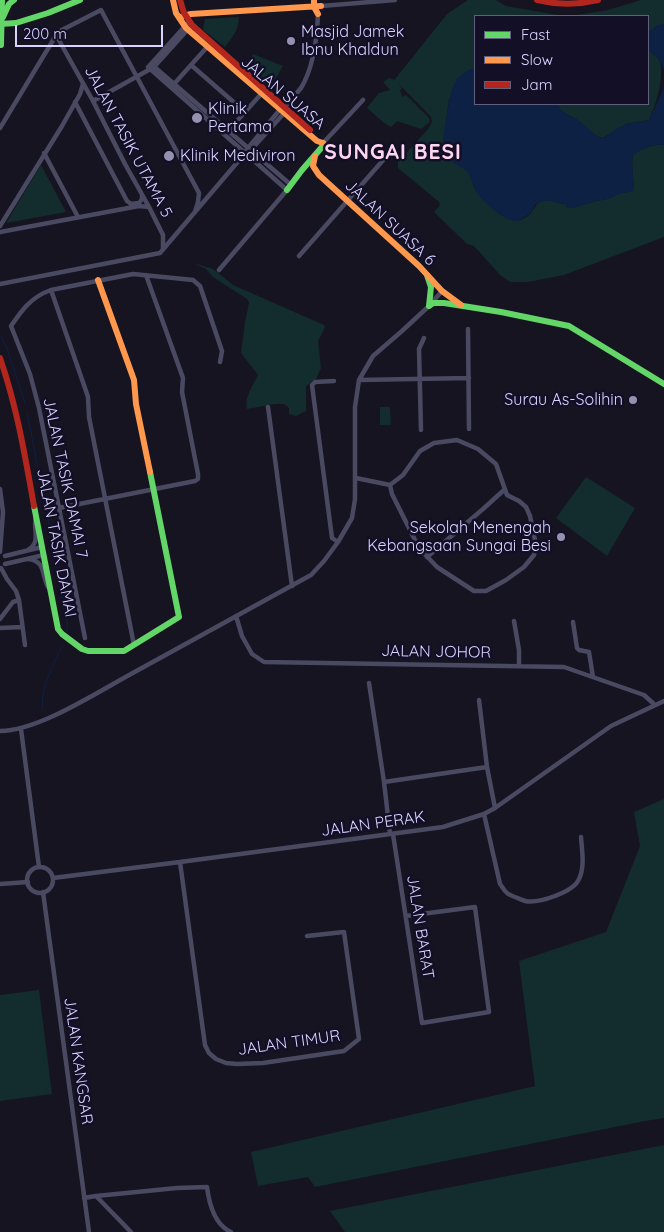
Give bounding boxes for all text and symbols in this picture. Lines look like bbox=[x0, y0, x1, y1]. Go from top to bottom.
scale bar bbox=[18, 15, 165, 47]
legend bbox=[474, 15, 649, 105]
place label: Masjid Jamek Ibnu Khaldun bbox=[301, 22, 404, 60]
text: 200 m bbox=[23, 24, 67, 43]
text: Fast bbox=[521, 25, 550, 44]
marker: Masjid Jamek Ibnu Khaldun bbox=[285, 35, 297, 47]
text: Slow bbox=[521, 50, 553, 69]
street label: JALAN SUASA bbox=[237, 52, 329, 134]
street label: JALAN TASIK UTAMA 5 bbox=[80, 63, 176, 221]
text: Jam bbox=[521, 75, 552, 94]
place label: Klinik Pertama bbox=[208, 99, 272, 137]
marker: Klinik Pertama bbox=[190, 111, 204, 125]
district label: SUNGAI BESI bbox=[323, 140, 463, 166]
place label: Klinik Mediviron bbox=[180, 146, 296, 166]
marker: Klinik Mediviron bbox=[162, 149, 176, 163]
street label: JALAN SUASA 6 bbox=[341, 176, 439, 270]
place label: Surau As-Solihin bbox=[504, 390, 623, 410]
marker: Surau As-Solihin bbox=[627, 394, 639, 406]
street label: JALAN TASIK DAMAI 7 bbox=[39, 396, 91, 560]
street label: JALAN TASIK DAMAI bbox=[32, 467, 80, 619]
place label: Sekolah Menengah Kebangsaan Sungai Besi bbox=[367, 518, 551, 556]
marker: Sekolah Menengah Kebangsaan Sungai Besi bbox=[555, 531, 567, 543]
street label: JALAN JOHOR bbox=[381, 641, 491, 663]
street label: JALAN PERAK bbox=[320, 807, 426, 841]
street label: JALAN BARAT bbox=[402, 874, 438, 980]
street label: JALAN KANGSAR bbox=[60, 996, 96, 1126]
street label: JALAN TIMUR bbox=[237, 1026, 341, 1060]

